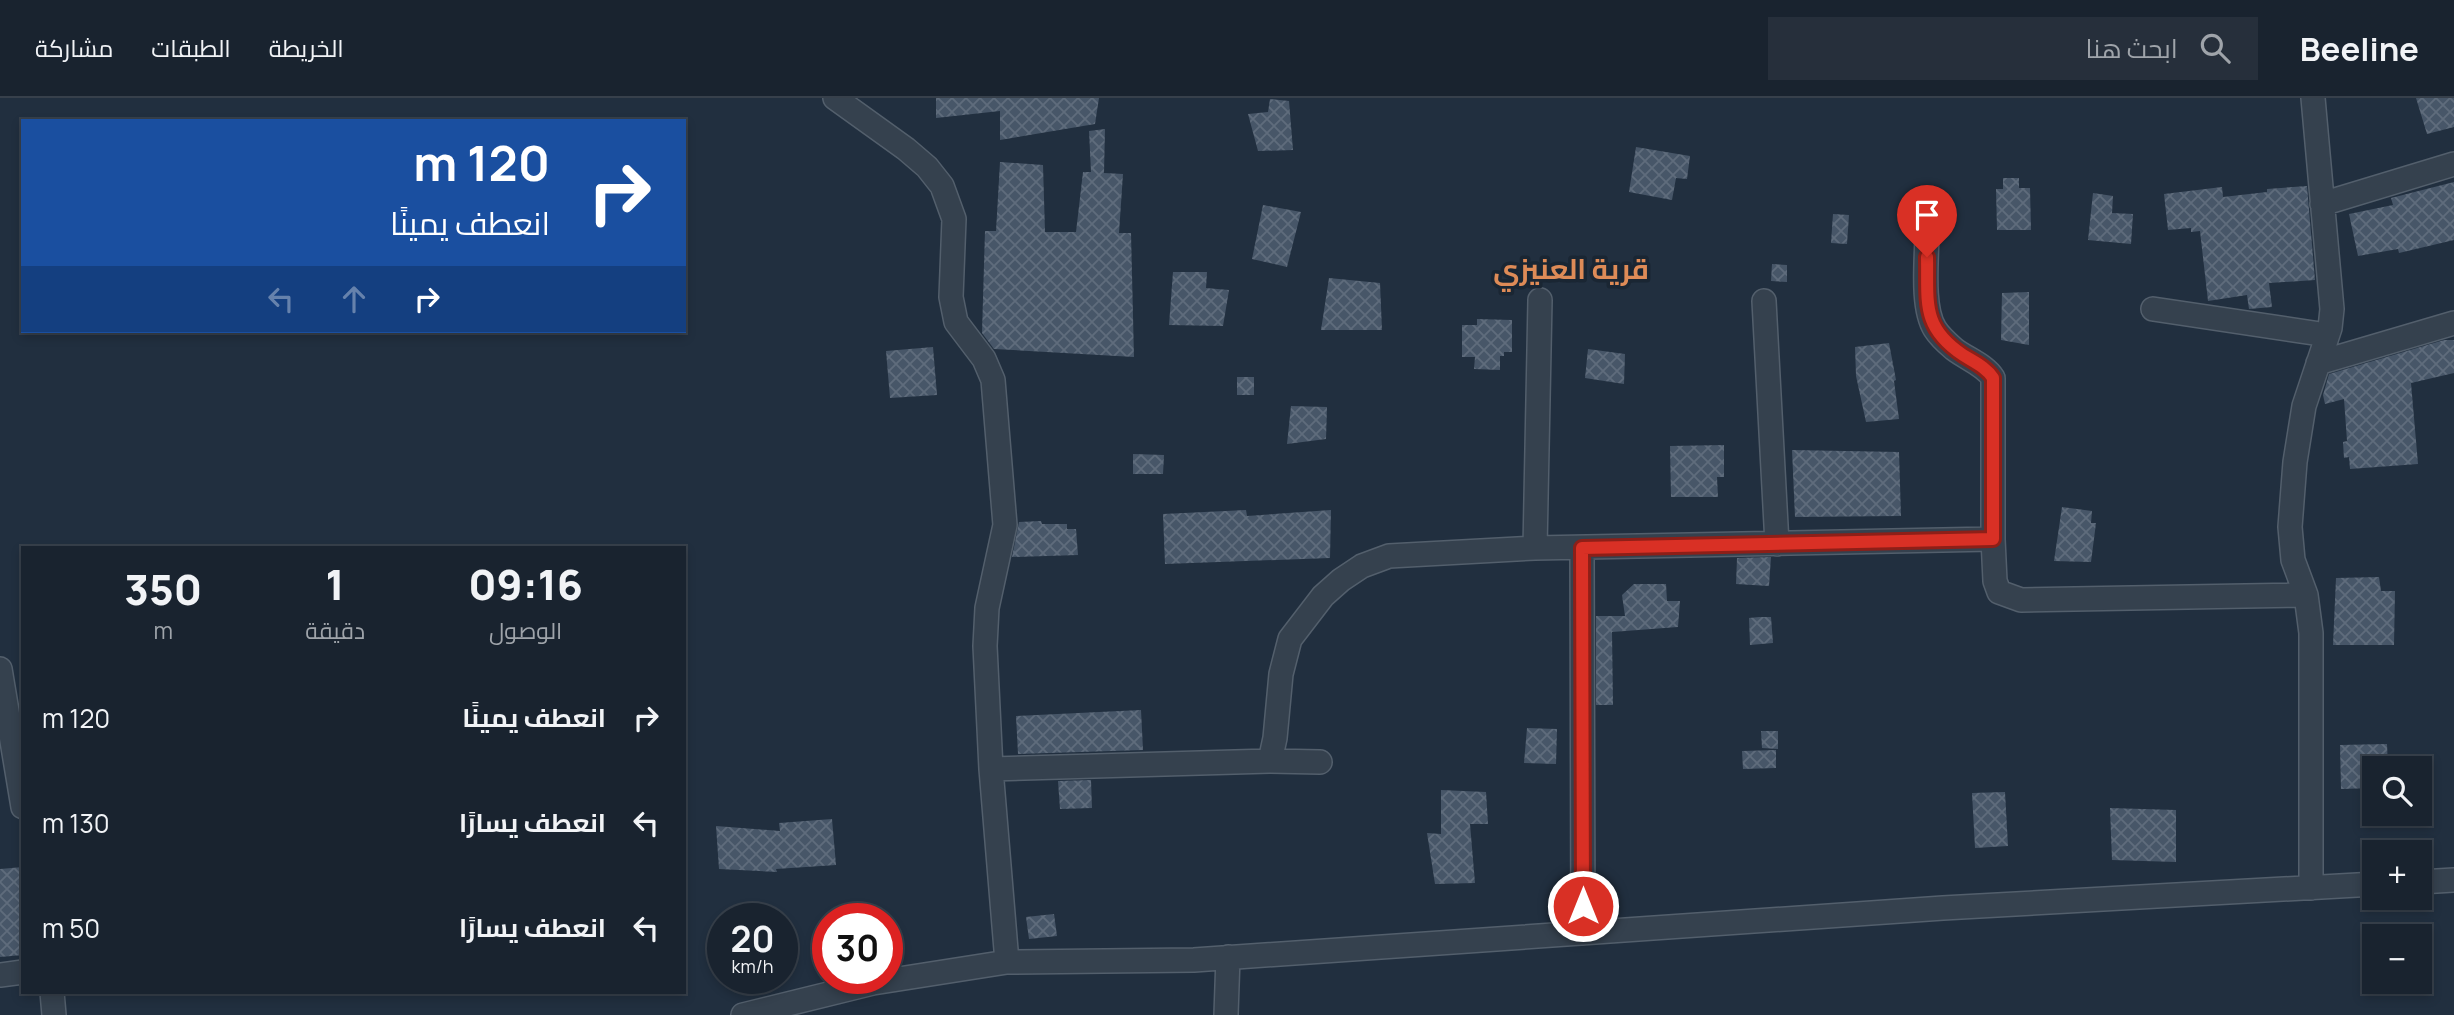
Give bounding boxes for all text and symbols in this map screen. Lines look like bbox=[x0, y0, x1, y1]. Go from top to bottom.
search box bbox=[1768, 17, 2258, 80]
text: Beeline bbox=[2300, 26, 2419, 71]
icon: search bbox=[2196, 29, 2234, 67]
text: ابحث هنا bbox=[2086, 30, 2178, 66]
text: مشاركة bbox=[35, 31, 113, 64]
text: الطبقات bbox=[151, 31, 231, 64]
text: الخريطة bbox=[269, 31, 344, 64]
text: 120 m bbox=[413, 129, 550, 196]
icon: right bbox=[574, 147, 665, 238]
pin bbox=[1897, 185, 1957, 257]
icon: arrive bbox=[1908, 196, 1946, 234]
text: انعطف يمينًا bbox=[390, 201, 550, 245]
district label: قرية العنيزي bbox=[1493, 249, 1649, 292]
icon: left bbox=[262, 280, 300, 318]
icon: ahead bbox=[335, 280, 373, 318]
icon: right bbox=[408, 280, 446, 318]
text: 1 bbox=[326, 555, 345, 613]
text: 09:16 bbox=[468, 555, 583, 613]
text: 350 bbox=[124, 560, 202, 618]
text: m bbox=[153, 614, 173, 646]
text: دقيقة bbox=[305, 614, 365, 646]
text: الوصول bbox=[489, 614, 562, 646]
text: انعطف يمينًا bbox=[462, 699, 606, 735]
icon: right bbox=[627, 699, 665, 737]
text: 120 m bbox=[42, 700, 110, 736]
map controls bbox=[2362, 756, 2432, 994]
button: search bbox=[2362, 756, 2432, 826]
text: انعطف يسارًا bbox=[459, 804, 606, 840]
icon: left bbox=[627, 804, 665, 842]
text: 130 m bbox=[42, 805, 110, 841]
button: + bbox=[2362, 840, 2432, 910]
position arrow bbox=[1546, 869, 1620, 943]
speed limit sign: 30 bbox=[812, 903, 903, 994]
text: انعطف يسارًا bbox=[459, 909, 606, 945]
icon: left bbox=[627, 909, 665, 947]
text: 50 m bbox=[42, 910, 100, 946]
text: 20 bbox=[731, 915, 774, 963]
button: − bbox=[2362, 924, 2432, 994]
text: km/h bbox=[732, 954, 773, 978]

